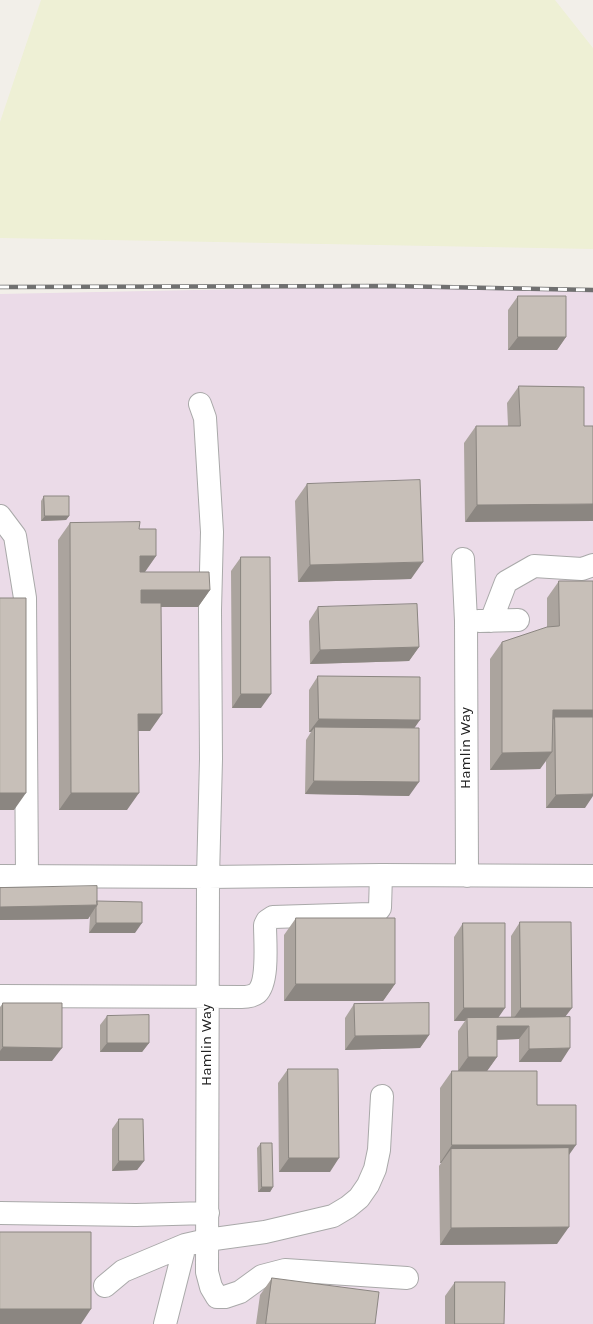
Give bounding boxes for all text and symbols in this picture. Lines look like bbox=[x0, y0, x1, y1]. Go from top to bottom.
street label: Hamlin Way bbox=[457, 707, 475, 789]
street label: Hamlin Way bbox=[198, 1004, 216, 1086]

